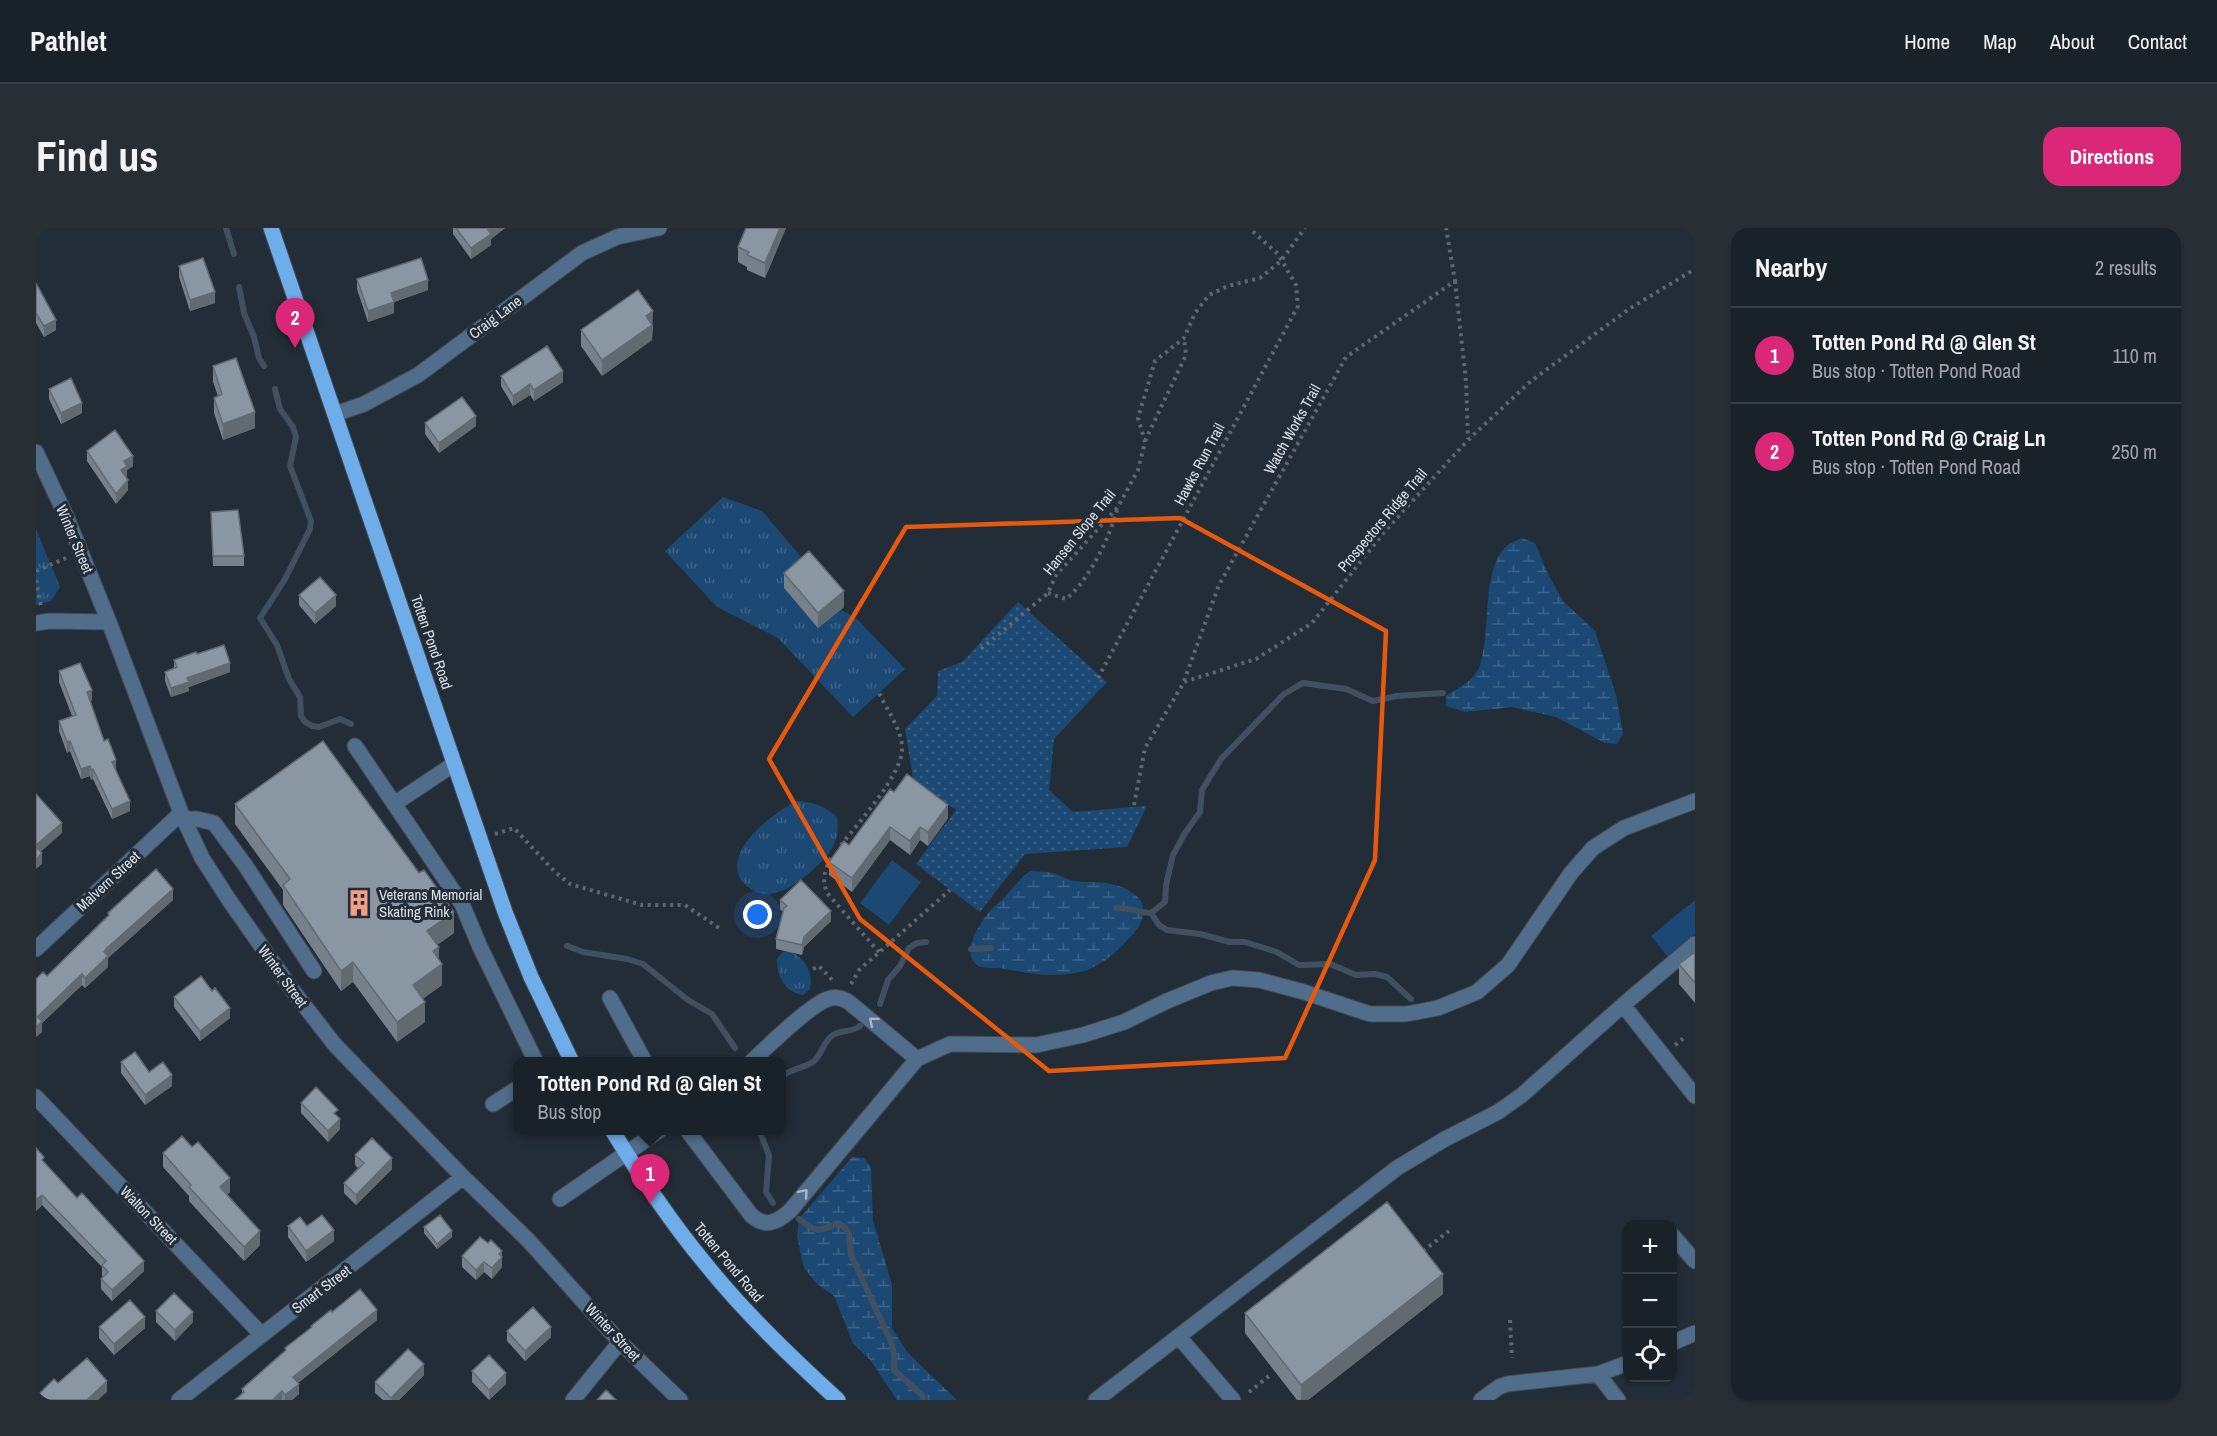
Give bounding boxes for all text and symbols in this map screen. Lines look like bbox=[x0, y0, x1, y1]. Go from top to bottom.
text: Pathlet bbox=[30, 22, 107, 60]
text: Home bbox=[1904, 27, 1950, 56]
text: Map bbox=[1983, 27, 2017, 56]
text: About bbox=[2050, 27, 2095, 56]
text: Contact bbox=[2128, 27, 2187, 56]
button: Directions bbox=[2043, 127, 2181, 186]
text: Find us bbox=[36, 128, 158, 184]
text: Nearby bbox=[1755, 250, 1827, 285]
text: 2 results bbox=[2095, 254, 2157, 281]
street label: Craig Lane bbox=[464, 290, 526, 344]
pin: 2 bbox=[276, 298, 314, 348]
text: Totten Pond Rd @ Glen St bbox=[1812, 327, 2036, 357]
text: 1 bbox=[1770, 342, 1779, 369]
text: 110 m bbox=[2113, 342, 2157, 369]
text: Bus stop · Totten Pond Road bbox=[1812, 357, 2021, 384]
street label: Watch Works Trail bbox=[1259, 380, 1325, 478]
street label: Hawks Run Trail bbox=[1169, 419, 1229, 509]
text: Totten Pond Rd @ Craig Ln bbox=[1812, 423, 2046, 453]
text: 2 bbox=[1770, 438, 1779, 465]
text: 250 m bbox=[2111, 438, 2157, 465]
text: Bus stop · Totten Pond Road bbox=[1812, 453, 2021, 480]
street label: Prospectors Ridge Trail bbox=[1332, 464, 1432, 576]
street label: Hansen Slope Trail bbox=[1038, 485, 1120, 579]
street label: Winter Street bbox=[51, 502, 99, 577]
street label: Totten Pond Road bbox=[406, 592, 458, 692]
street label: Malvern Street bbox=[72, 846, 145, 916]
place label: Veterans Memorial Skating Rink bbox=[379, 884, 482, 922]
building icon: Veterans Memorial Skating Rink bbox=[344, 888, 374, 918]
your location bbox=[743, 900, 772, 929]
street label: Winter Street bbox=[253, 941, 313, 1012]
one-way arrow bbox=[869, 1017, 880, 1028]
popup bbox=[513, 1057, 786, 1135]
text: Totten Pond Rd @ Glen St bbox=[538, 1068, 761, 1098]
text: Bus stop bbox=[538, 1098, 601, 1125]
pin: 1 bbox=[630, 1154, 670, 1204]
street label: Walton Street bbox=[116, 1181, 183, 1249]
one-way arrow bbox=[797, 1189, 808, 1200]
street label: Totten Pond Road bbox=[689, 1218, 769, 1306]
map controls bbox=[1623, 1220, 1677, 1382]
button: + bbox=[1623, 1220, 1677, 1274]
street label: Smart Street bbox=[287, 1259, 355, 1318]
button: − bbox=[1623, 1274, 1677, 1328]
street label: Winter Street bbox=[581, 1298, 646, 1366]
button: locate bbox=[1623, 1328, 1677, 1382]

